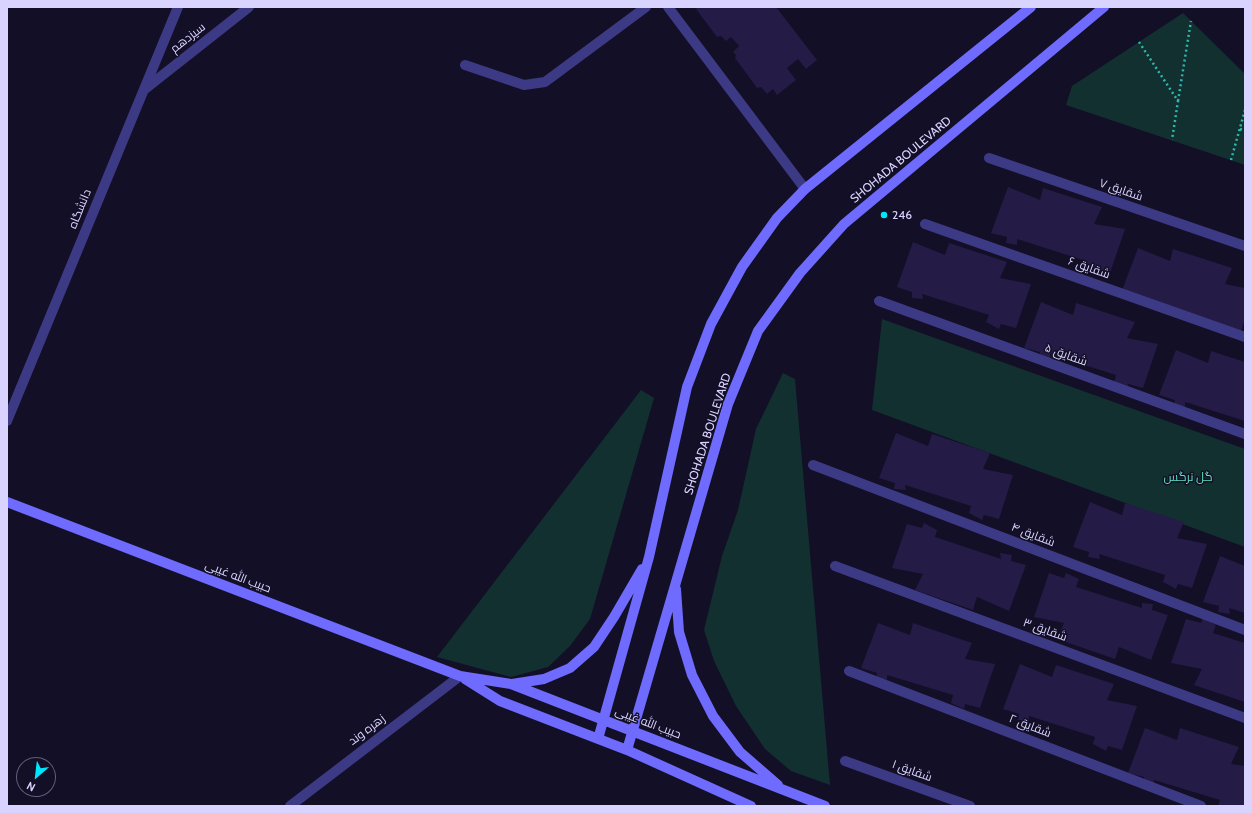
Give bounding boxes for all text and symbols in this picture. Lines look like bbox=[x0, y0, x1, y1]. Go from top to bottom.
street label: سیزدهم bbox=[168, 20, 208, 56]
street label: SHOHADA BOULEVARD bbox=[848, 114, 954, 206]
street label: شقایق ۷ bbox=[1097, 176, 1145, 204]
street label: دانشگاه bbox=[66, 187, 94, 231]
place label: 246 bbox=[892, 208, 912, 222]
marker: 246 bbox=[879, 210, 889, 220]
street label: شقایق ۶ bbox=[1066, 254, 1112, 282]
street label: شقایق ۵ bbox=[1043, 341, 1089, 369]
street label: SHOHADA BOULEVARD bbox=[682, 371, 734, 497]
park label: گل نرگس bbox=[1163, 470, 1213, 484]
street label: شقایق ۴ bbox=[1009, 520, 1057, 550]
street label: حبیب الله غیبی bbox=[203, 558, 273, 596]
street label: شقایق ۳ bbox=[1021, 615, 1069, 645]
street label: حبیب الله غیبی bbox=[613, 704, 683, 742]
street label: شقایق ۲ bbox=[1007, 711, 1053, 741]
street label: زهره وند bbox=[346, 712, 388, 748]
north arrow bbox=[16, 757, 56, 797]
street label: شقایق ۱ bbox=[890, 757, 934, 785]
text: N bbox=[24, 779, 38, 795]

